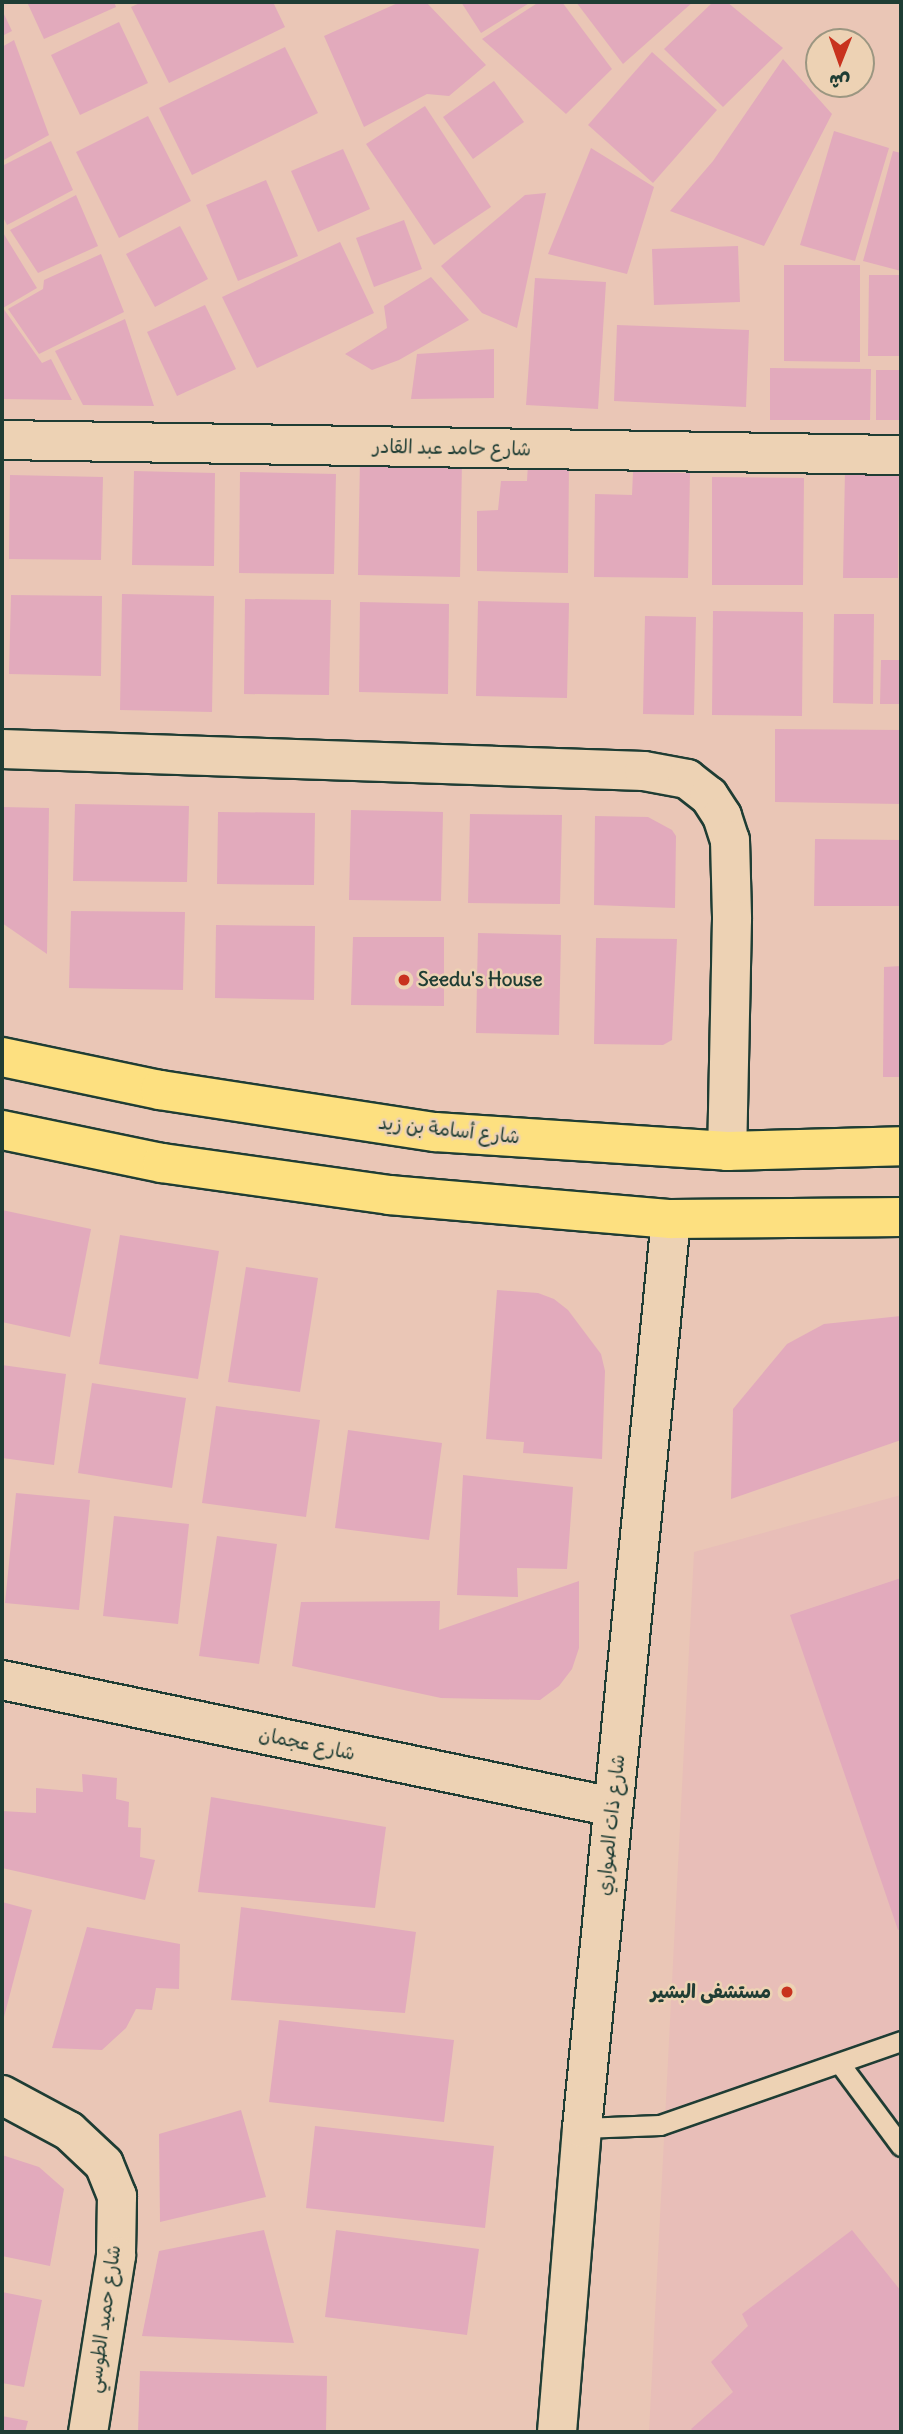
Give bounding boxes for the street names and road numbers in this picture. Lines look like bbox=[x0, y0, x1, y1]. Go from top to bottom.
street label: شارع حامد عبد القادر bbox=[373, 435, 531, 461]
street label: شارع أسامة بن زيد bbox=[377, 1111, 521, 1149]
street label: شارع عجمان bbox=[257, 1723, 357, 1765]
street label: شارع ذات الصواري bbox=[592, 1753, 630, 1897]
street label: شارع حميد الطوسي bbox=[82, 2244, 126, 2394]

